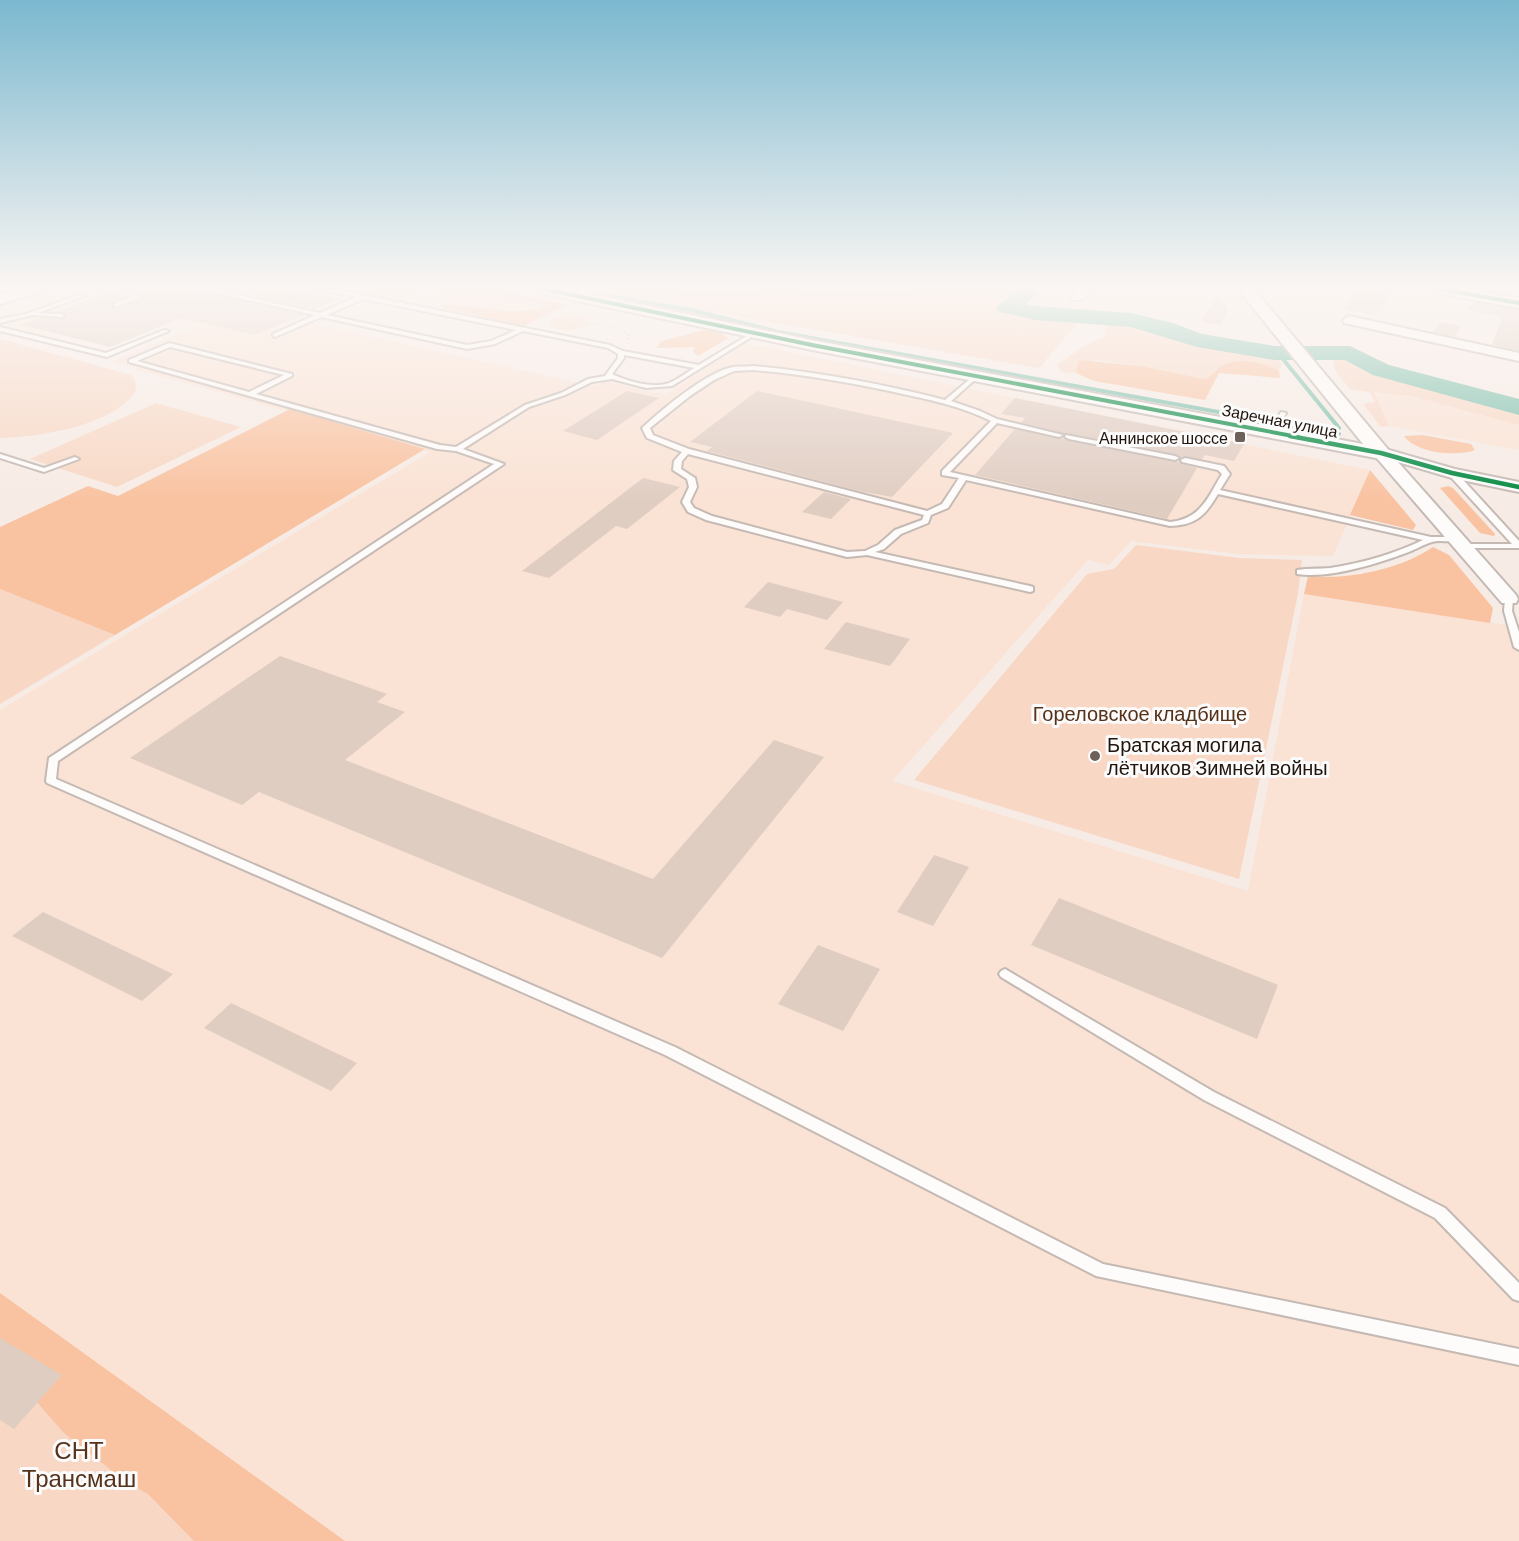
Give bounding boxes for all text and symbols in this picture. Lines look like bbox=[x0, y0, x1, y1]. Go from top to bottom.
street label: Заречная улица bbox=[1220, 399, 1340, 441]
place label: Аннинское шоссе bbox=[1099, 428, 1228, 447]
marker: Аннинское шоссе bbox=[1233, 430, 1247, 444]
park label: Гореловское кладбище bbox=[1033, 701, 1247, 725]
place label: Братская могила лётчиков Зимней войны bbox=[1107, 732, 1328, 779]
marker: Братская могила лётчиков Зимней войны bbox=[1088, 749, 1102, 763]
park label: СНТ Трансмаш bbox=[22, 1435, 136, 1492]

